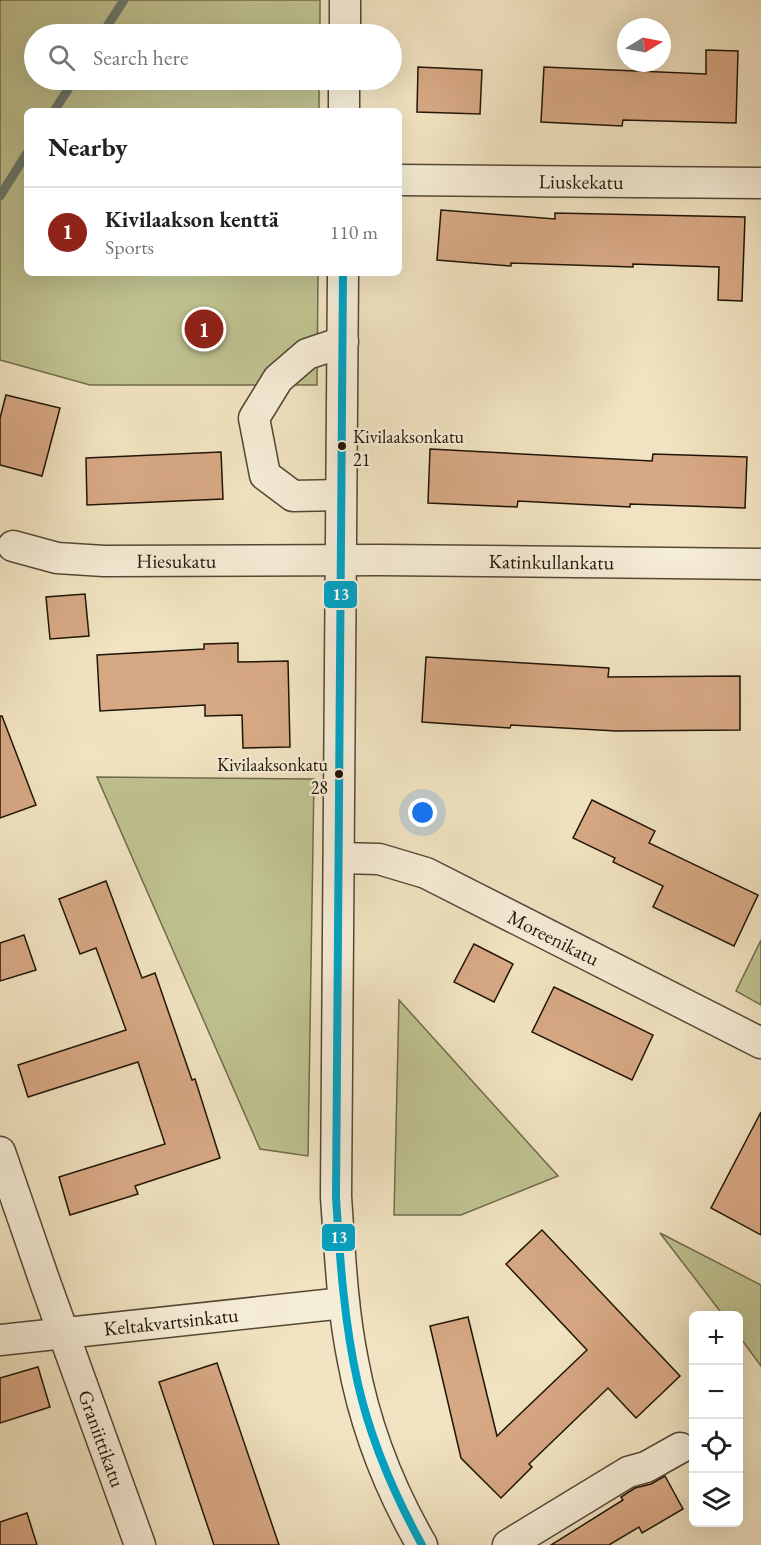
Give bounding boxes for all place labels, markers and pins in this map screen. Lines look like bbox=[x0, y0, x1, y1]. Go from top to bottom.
pin: 1 bbox=[184, 306, 224, 352]
place label: Kivilaaksonkatu 21 bbox=[353, 425, 465, 471]
marker: Kivilaaksonkatu 21 bbox=[336, 440, 348, 452]
place label: Kivilaaksonkatu 28 bbox=[217, 753, 329, 799]
marker: Kivilaaksonkatu 28 bbox=[333, 768, 345, 780]

